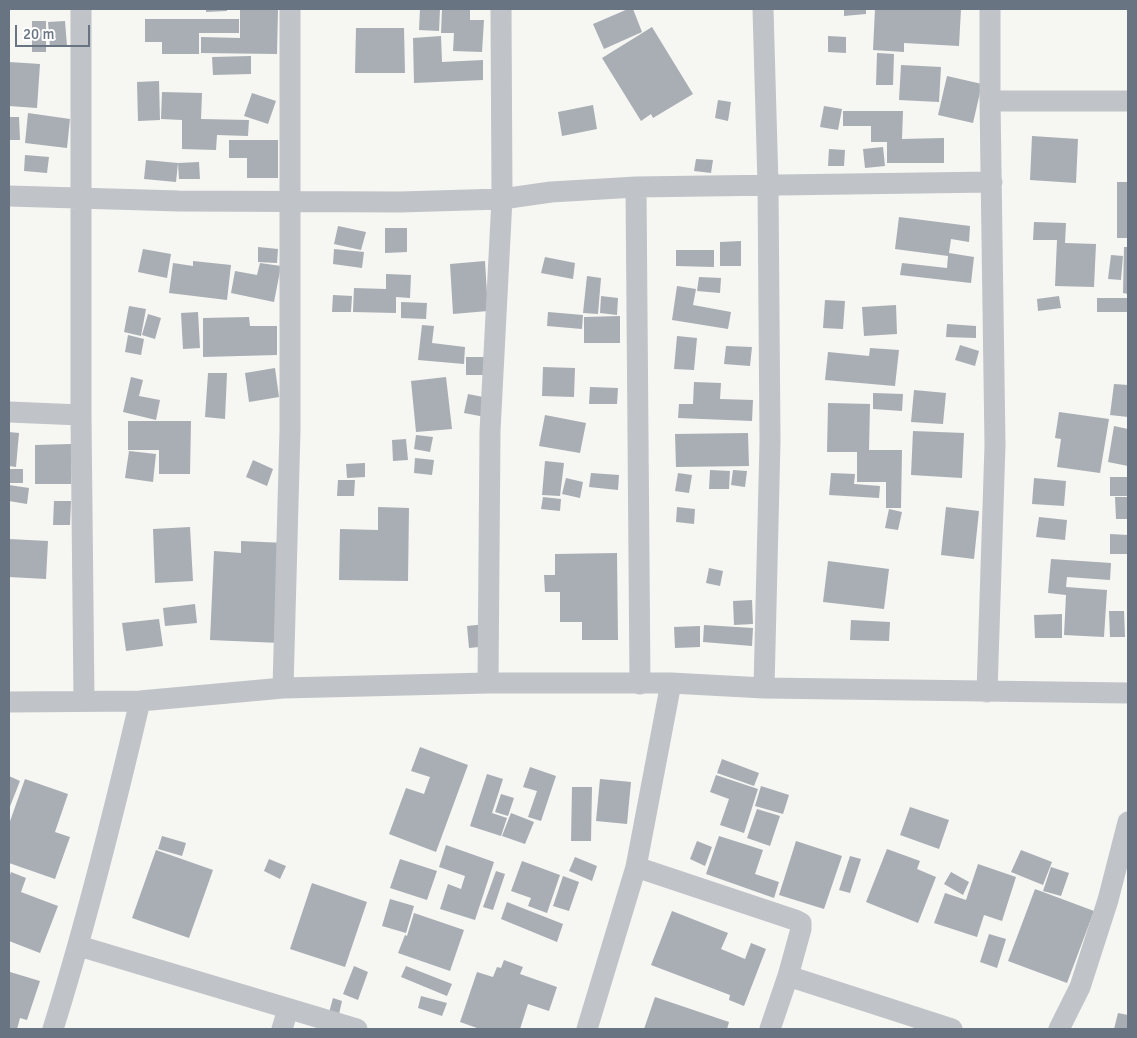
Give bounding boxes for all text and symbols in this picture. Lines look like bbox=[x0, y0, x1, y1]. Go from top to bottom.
scale bar bbox=[18, 15, 92, 47]
text: 20 m bbox=[23, 25, 54, 43]

